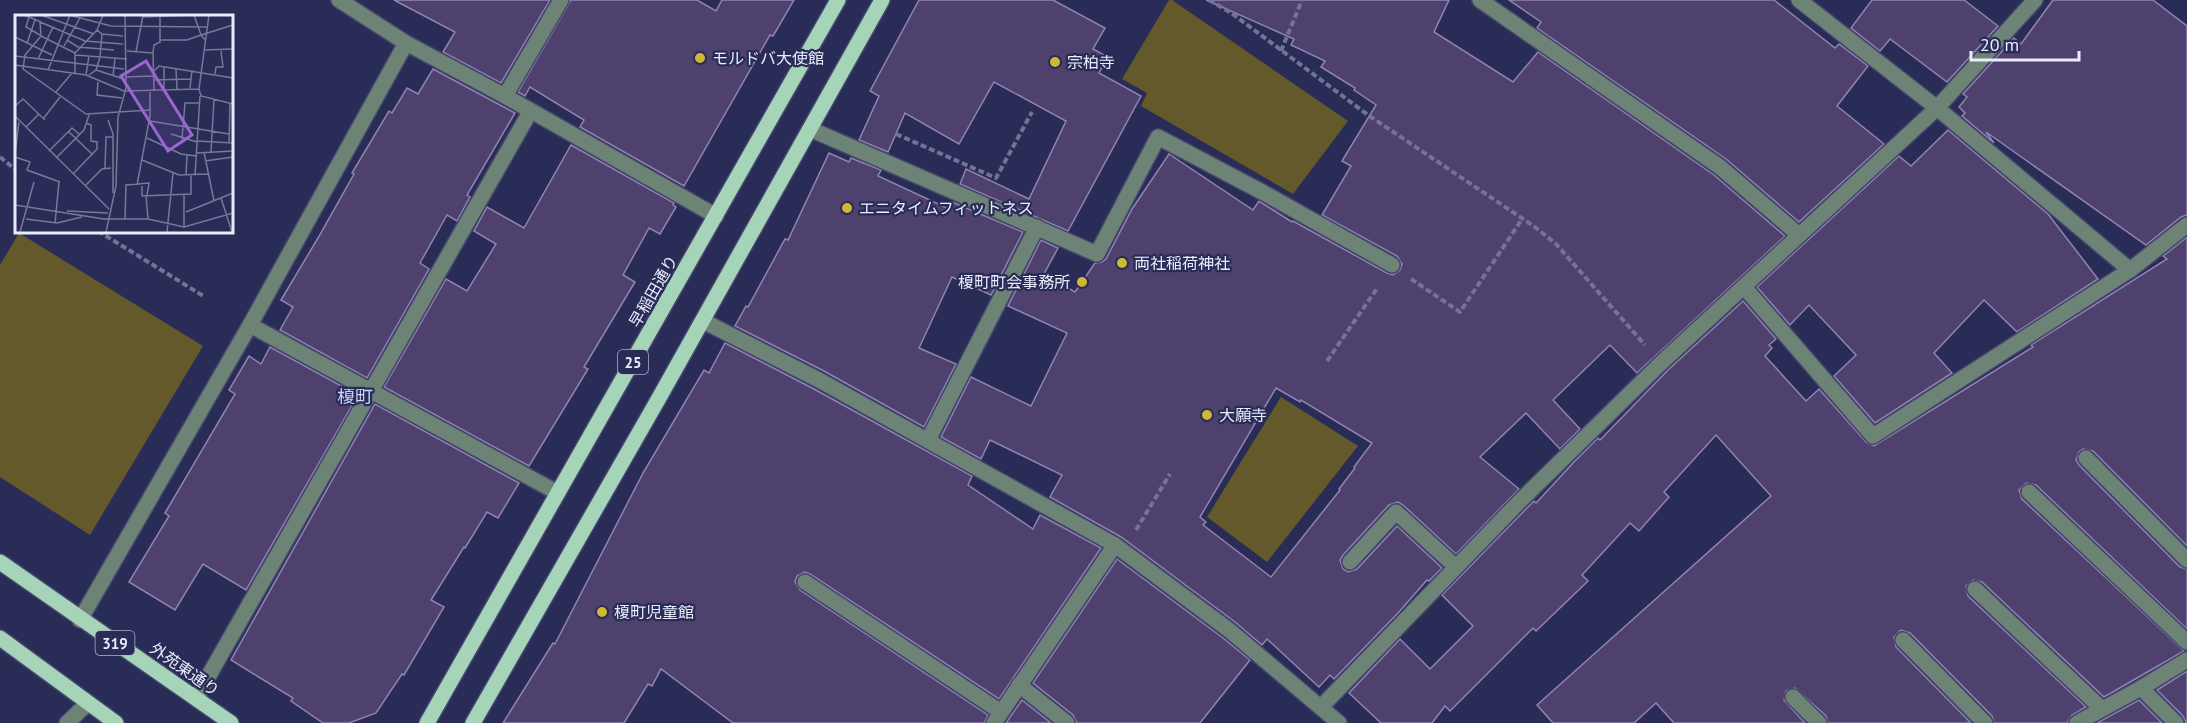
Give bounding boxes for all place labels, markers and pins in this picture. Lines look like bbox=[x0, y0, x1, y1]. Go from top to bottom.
place label: モルドバ大使館 bbox=[712, 48, 824, 68]
marker: モルドバ大使館 bbox=[693, 51, 707, 65]
place label: 宗柏寺 bbox=[1067, 52, 1115, 72]
marker: 宗柏寺 bbox=[1048, 55, 1062, 69]
place label: エニタイムフィットネス bbox=[859, 198, 1033, 218]
marker: エニタイムフィットネス bbox=[840, 201, 854, 215]
place label: 両社稲荷神社 bbox=[1134, 253, 1230, 273]
marker: 両社稲荷神社 bbox=[1115, 256, 1129, 270]
place label: 榎町町会事務所 bbox=[958, 272, 1070, 292]
marker: 榎町町会事務所 bbox=[1075, 275, 1089, 289]
place label: 大願寺 bbox=[1219, 405, 1267, 425]
marker: 大願寺 bbox=[1200, 408, 1214, 422]
place label: 榎町児童館 bbox=[614, 602, 694, 622]
marker: 榎町児童館 bbox=[595, 605, 609, 619]

